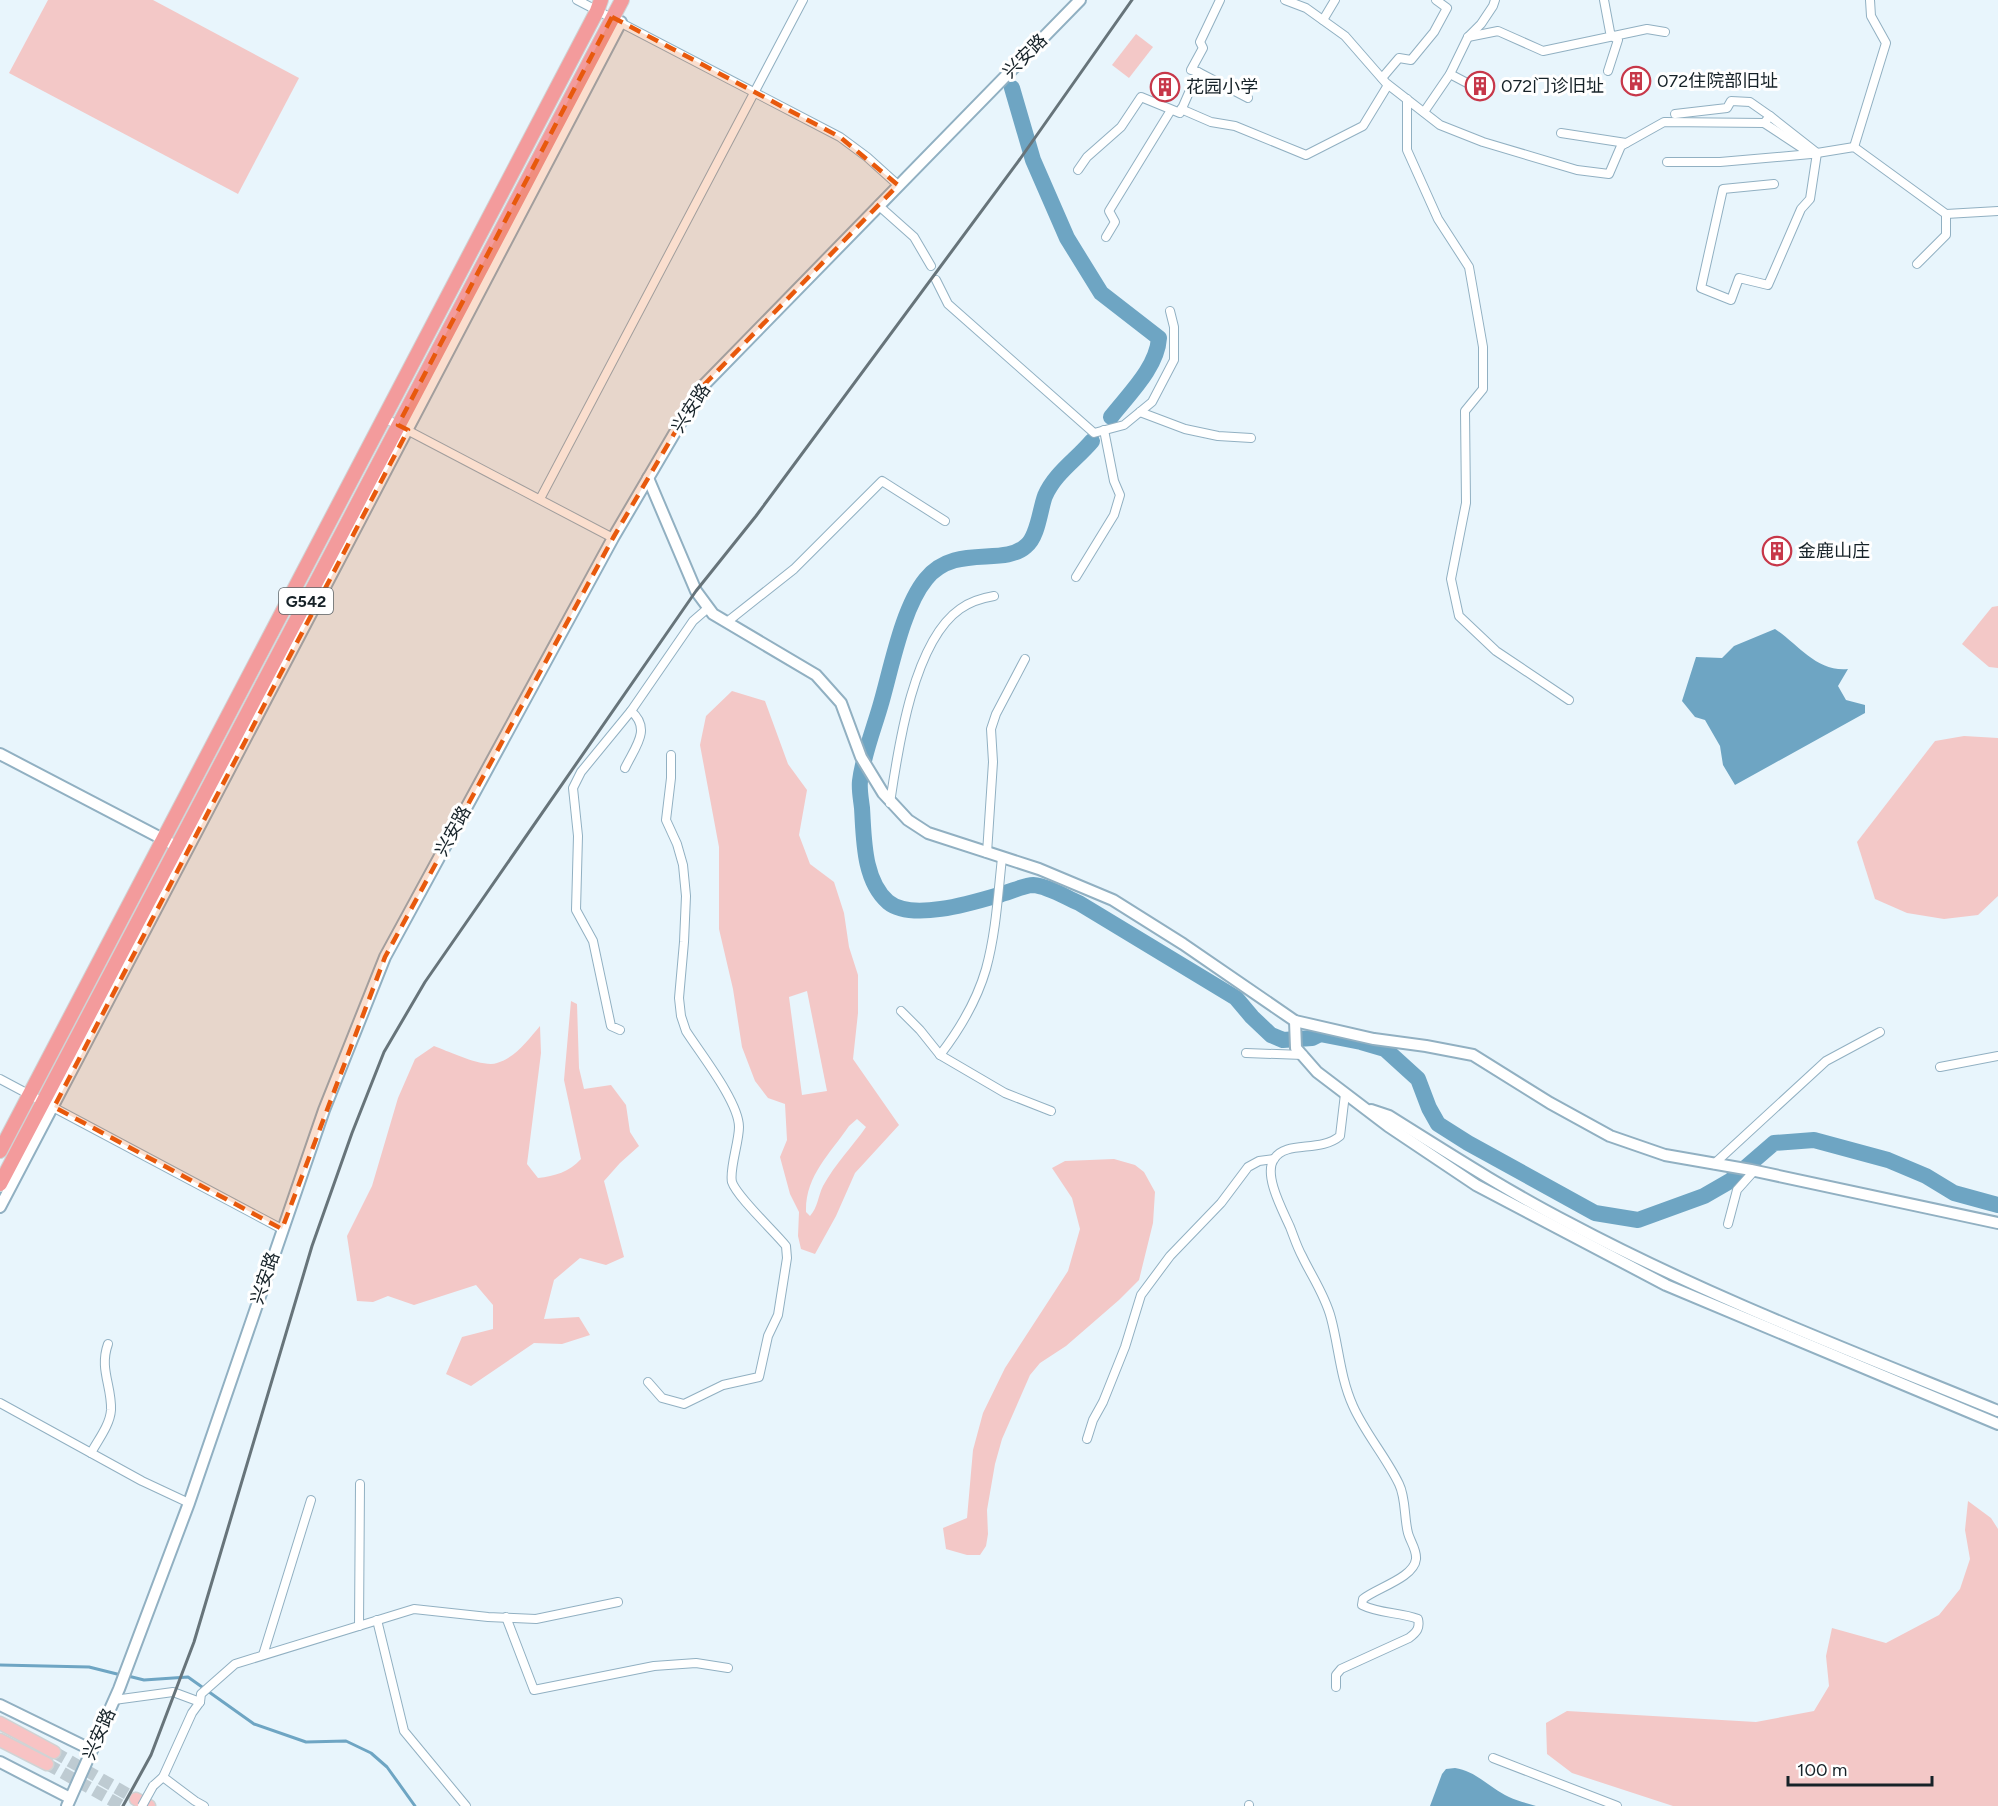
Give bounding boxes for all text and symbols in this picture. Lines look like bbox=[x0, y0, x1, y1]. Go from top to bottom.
street label: 兴安路 bbox=[998, 29, 1052, 83]
building icon: 072住院部旧址 bbox=[1620, 65, 1652, 97]
building icon: 072门诊旧址 bbox=[1464, 70, 1496, 102]
place label: 072住院部旧址 bbox=[1657, 70, 1778, 92]
building icon: 花园小学 bbox=[1149, 71, 1181, 103]
place label: 072门诊旧址 bbox=[1501, 75, 1604, 97]
place label: 花园小学 bbox=[1186, 76, 1258, 98]
street label: 兴安路 bbox=[667, 379, 715, 437]
building icon: 金鹿山庄 bbox=[1761, 535, 1793, 567]
place label: 金鹿山庄 bbox=[1798, 540, 1870, 562]
road number: G542 bbox=[279, 588, 333, 614]
street label: 兴安路 bbox=[430, 802, 476, 860]
street label: 兴安路 bbox=[246, 1249, 284, 1307]
street label: 兴安路 bbox=[78, 1705, 120, 1763]
scale bar bbox=[1788, 1749, 1932, 1787]
text: 100 m bbox=[1797, 1759, 1847, 1781]

